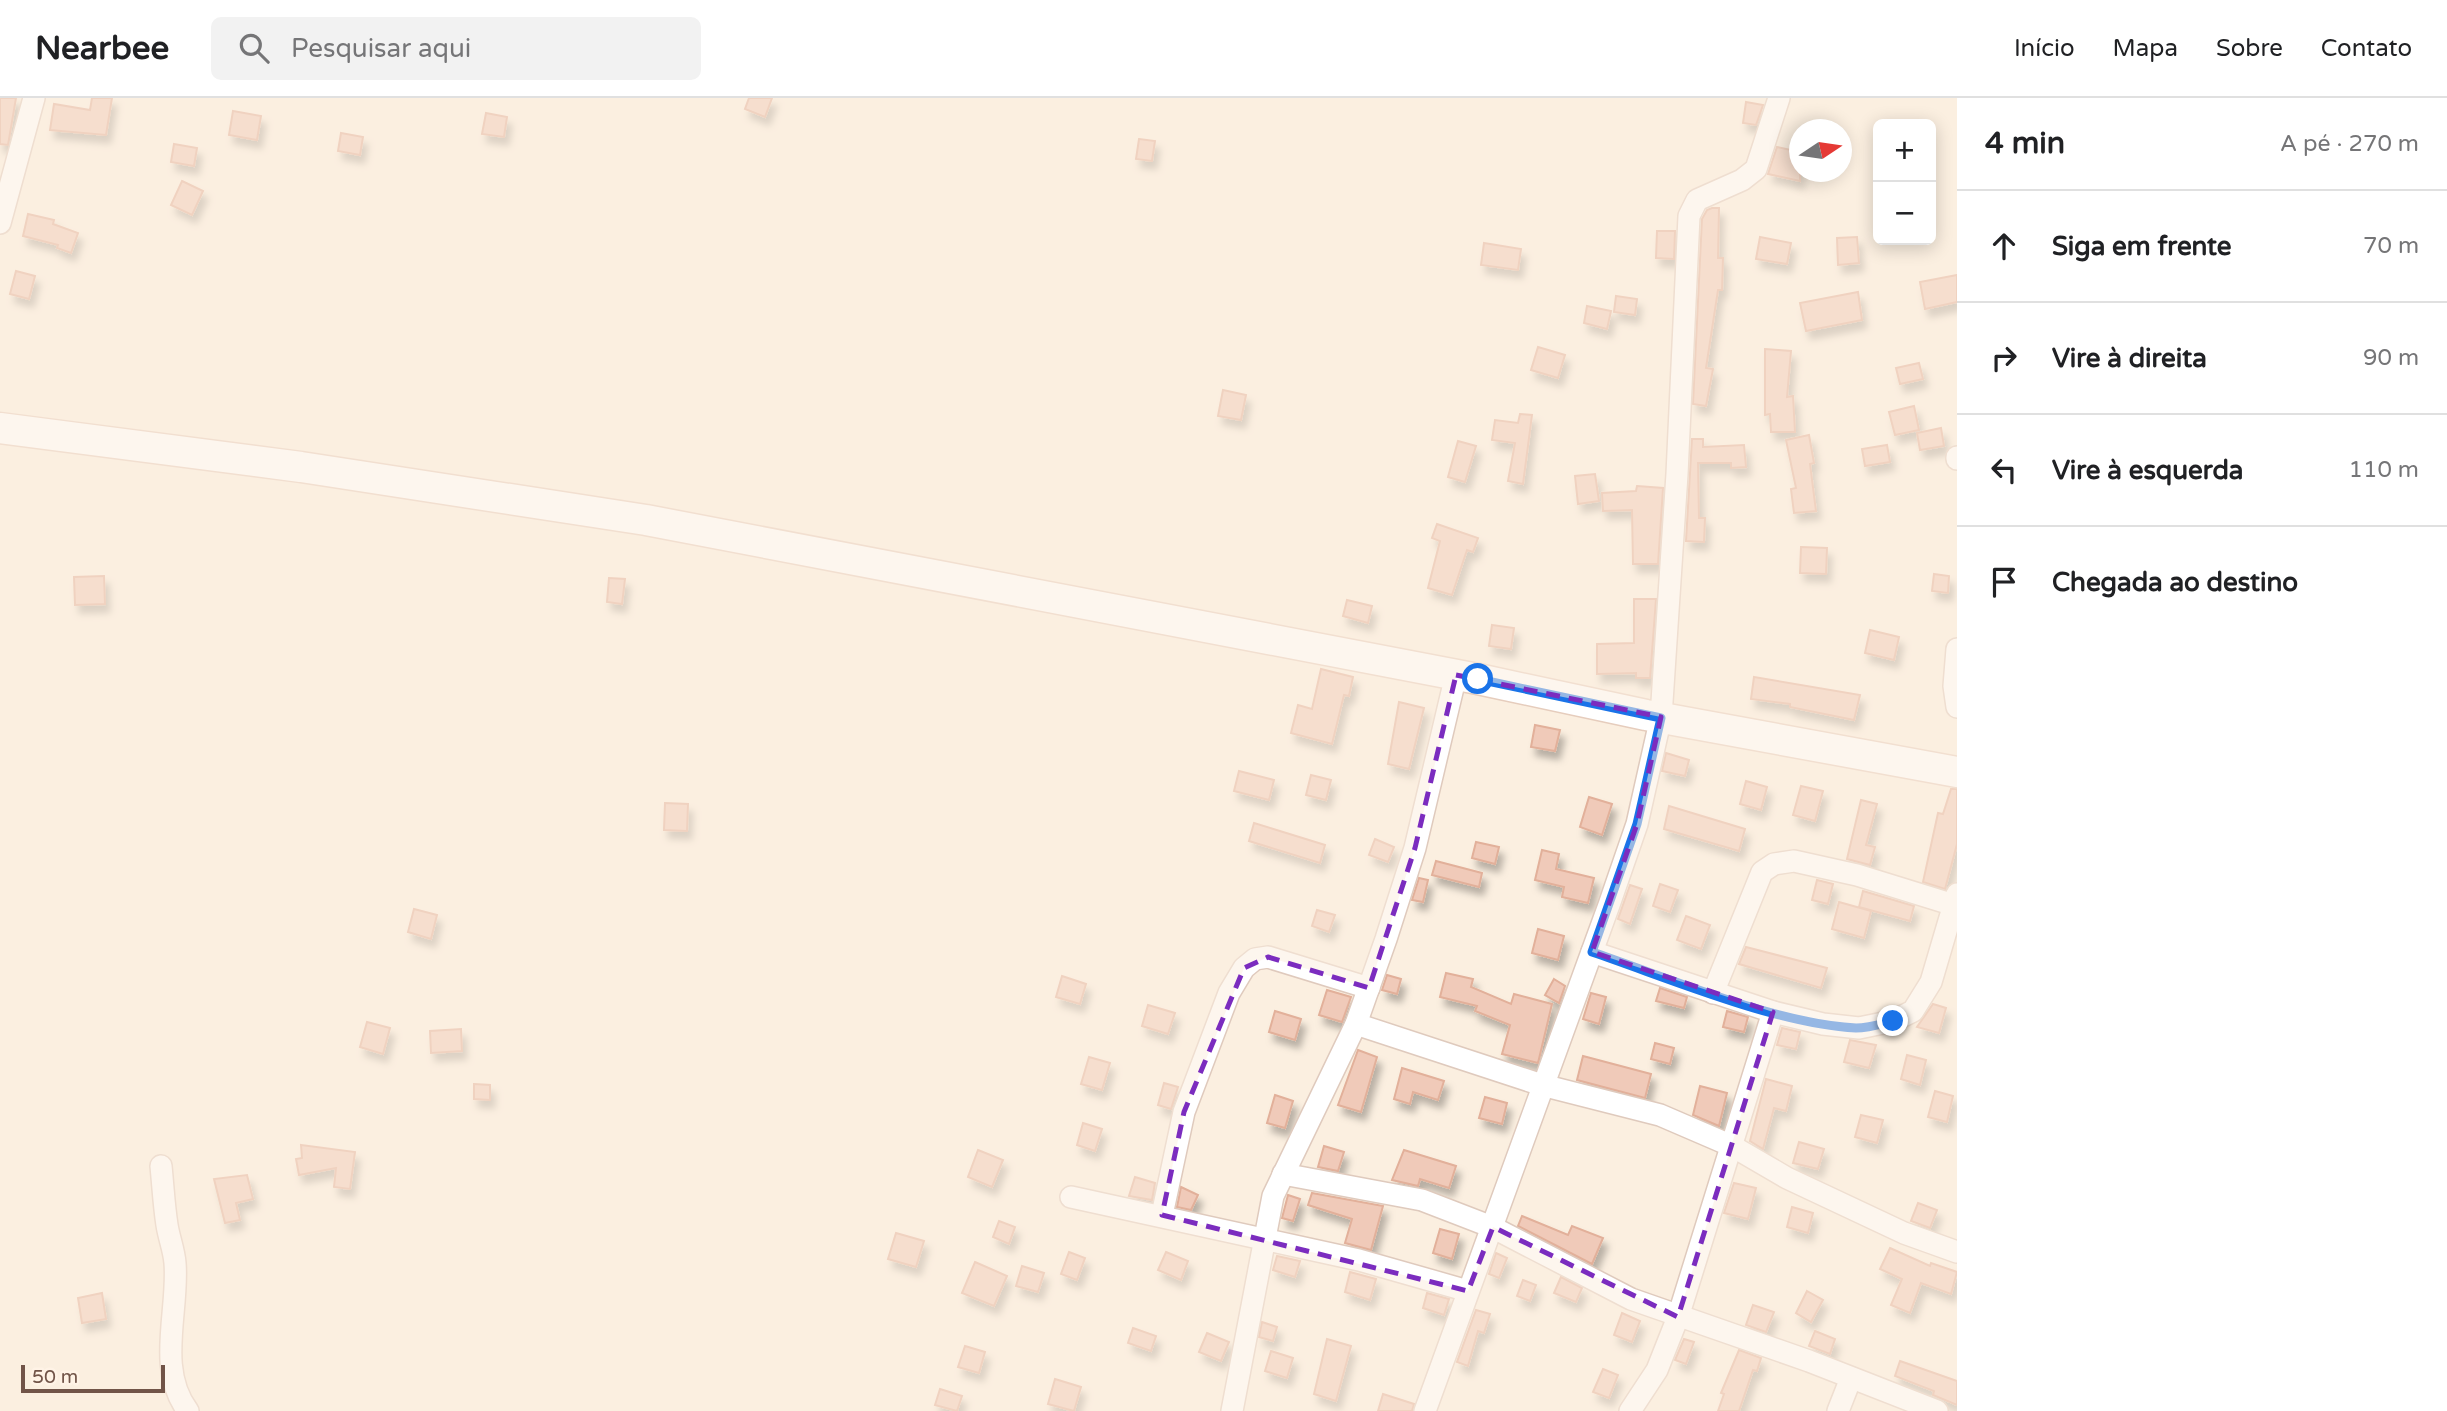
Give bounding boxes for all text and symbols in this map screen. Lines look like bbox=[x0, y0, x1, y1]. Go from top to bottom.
search box bbox=[211, 17, 701, 80]
text: Nearbee bbox=[35, 29, 169, 68]
icon: search bbox=[235, 29, 273, 67]
text: Pesquisar aqui bbox=[291, 33, 471, 64]
text: Início bbox=[2014, 34, 2075, 63]
text: Mapa bbox=[2113, 34, 2178, 63]
text: Sobre bbox=[2216, 34, 2283, 63]
text: Contato bbox=[2321, 34, 2412, 63]
north arrow bbox=[1789, 119, 1852, 182]
map controls bbox=[1873, 119, 1936, 245]
button: + bbox=[1873, 119, 1936, 182]
text: 4 min bbox=[1985, 125, 2065, 162]
text: A pé · 270 m bbox=[2280, 130, 2419, 158]
button: − bbox=[1873, 182, 1936, 245]
icon: ahead bbox=[1985, 227, 2023, 265]
text: Siga em frente bbox=[2052, 231, 2232, 262]
text: 70 m bbox=[2363, 232, 2419, 260]
icon: right bbox=[1985, 339, 2023, 377]
text: Vire à direita bbox=[2052, 343, 2207, 374]
text: 90 m bbox=[2363, 344, 2419, 372]
icon: left bbox=[1985, 451, 2023, 489]
text: Vire à esquerda bbox=[2052, 455, 2243, 486]
text: 110 m bbox=[2349, 456, 2419, 484]
icon: arrive bbox=[1985, 563, 2023, 601]
text: Chegada ao destino bbox=[2052, 567, 2298, 598]
route start bbox=[1462, 663, 1493, 694]
route end bbox=[1877, 1005, 1908, 1036]
scale bar bbox=[21, 1362, 164, 1394]
text: 50 m bbox=[32, 1366, 78, 1388]

